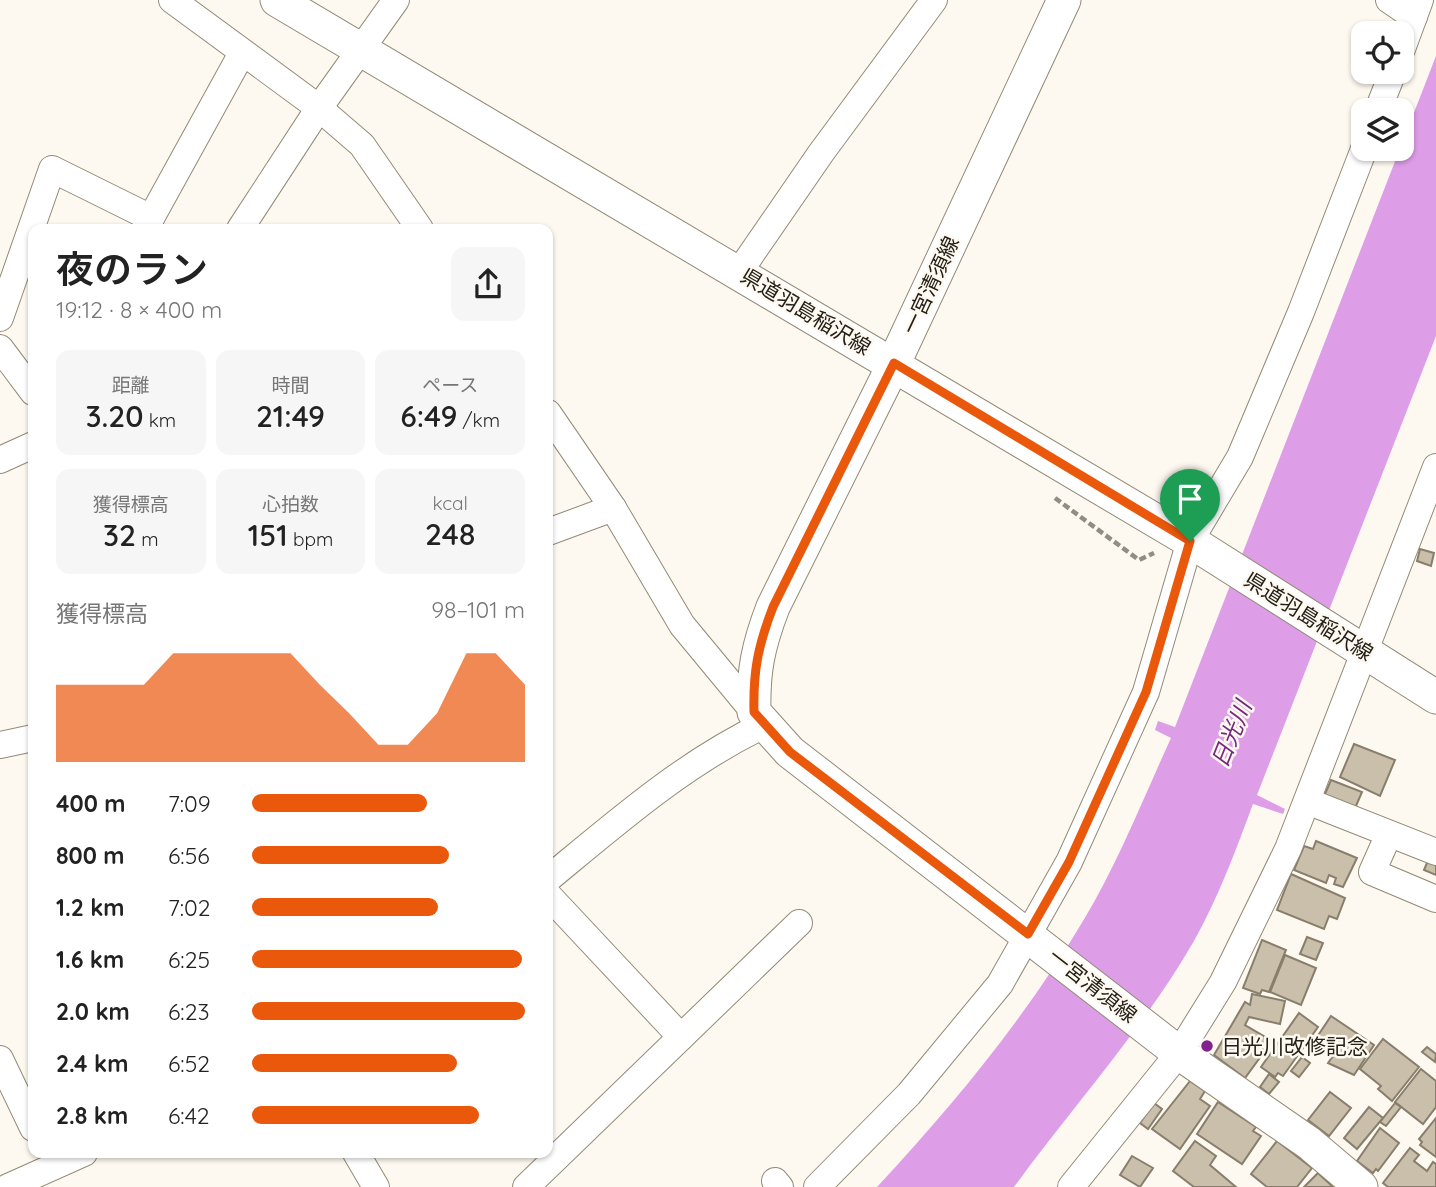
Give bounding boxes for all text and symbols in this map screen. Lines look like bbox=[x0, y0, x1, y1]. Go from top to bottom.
map controls bbox=[1351, 21, 1414, 161]
button: locate bbox=[1351, 21, 1414, 84]
button: layers bbox=[1351, 98, 1414, 161]
street label: 一宮清須線 bbox=[896, 232, 964, 338]
text: 夜のラン bbox=[56, 245, 208, 293]
button: share bbox=[451, 247, 525, 321]
street label: 県道羽島稲沢線 bbox=[736, 262, 876, 360]
text: 19:12 · 8 × 400 m bbox=[56, 295, 222, 324]
text: 距離 bbox=[112, 373, 150, 397]
text: 時間 bbox=[271, 373, 310, 397]
text: ペース bbox=[422, 373, 478, 397]
text: 3.20 bbox=[86, 397, 143, 435]
text: 21:49 bbox=[256, 397, 325, 435]
text: 6:49 bbox=[400, 397, 457, 435]
text: km bbox=[143, 408, 176, 432]
text: /km bbox=[457, 408, 500, 432]
pin bbox=[1160, 469, 1220, 541]
icon: arrive bbox=[1171, 480, 1209, 518]
text: kcal bbox=[432, 491, 468, 515]
text: 獲得標高 bbox=[93, 492, 169, 516]
text: 心拍数 bbox=[262, 492, 319, 516]
text: 248 bbox=[425, 515, 475, 553]
text: 32 bbox=[103, 516, 136, 554]
text: 151 bbox=[248, 516, 288, 554]
text: m bbox=[136, 527, 159, 551]
text: bpm bbox=[288, 527, 333, 551]
street label: 県道羽島稲沢線 bbox=[1240, 566, 1378, 666]
text: 98–101 m bbox=[431, 595, 525, 624]
text: 獲得標高 bbox=[56, 599, 148, 628]
water label: 日光川 bbox=[1205, 694, 1258, 771]
text: 400 m bbox=[56, 789, 125, 818]
text: 7:09 bbox=[168, 789, 211, 818]
text: 800 m bbox=[56, 841, 125, 870]
text: 6:56 bbox=[168, 841, 210, 870]
text: 1.2 km bbox=[56, 893, 125, 922]
text: 7:02 bbox=[168, 893, 211, 922]
street label: 一宮清須線 bbox=[1044, 942, 1142, 1028]
text: 1.6 km bbox=[56, 945, 124, 974]
text: 6:25 bbox=[168, 945, 210, 974]
text: 2.0 km bbox=[56, 997, 130, 1026]
text: 6:23 bbox=[168, 997, 209, 1026]
place label: 日光川改修記念 bbox=[1221, 1033, 1368, 1059]
marker: 日光川改修記念 bbox=[1199, 1038, 1215, 1054]
text: 2.4 km bbox=[56, 1049, 128, 1078]
text: 6:52 bbox=[168, 1049, 210, 1078]
text: 2.8 km bbox=[56, 1101, 128, 1130]
text: 6:42 bbox=[168, 1101, 210, 1130]

